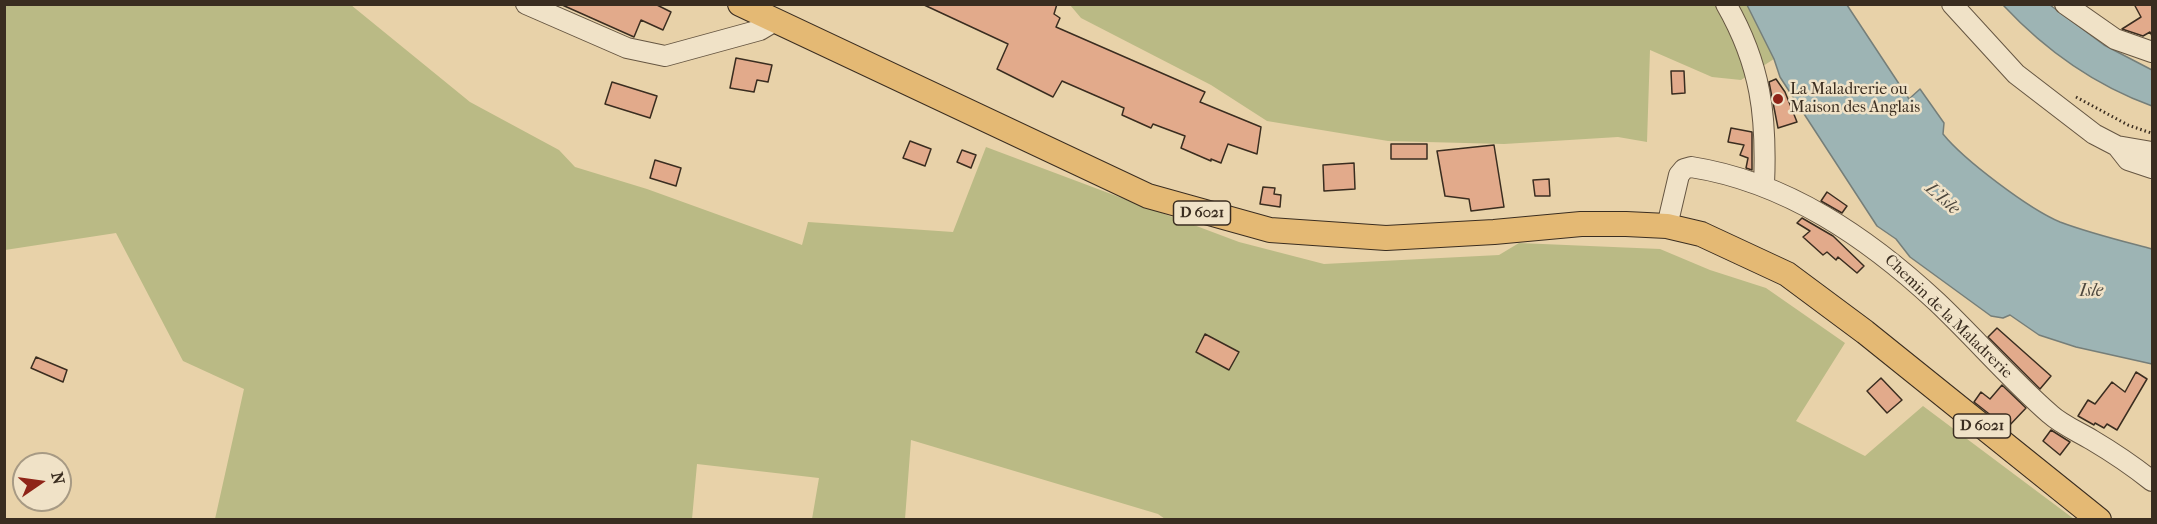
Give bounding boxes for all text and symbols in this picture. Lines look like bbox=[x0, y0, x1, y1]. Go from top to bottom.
place label: La Maladrerie ou Maison des Anglais bbox=[1790, 80, 1920, 118]
marker: La Maladrerie ou Maison des Anglais bbox=[1771, 92, 1785, 106]
water label: L'Isle bbox=[1920, 178, 1964, 220]
road number: D 6021 bbox=[1174, 201, 1230, 225]
street label: Chemin de la Maladrerie bbox=[1880, 251, 2016, 383]
water label: Isle bbox=[2079, 281, 2103, 303]
road number: D 6021 bbox=[1954, 414, 2010, 438]
north arrow bbox=[12, 452, 72, 512]
text: N bbox=[47, 470, 69, 486]

